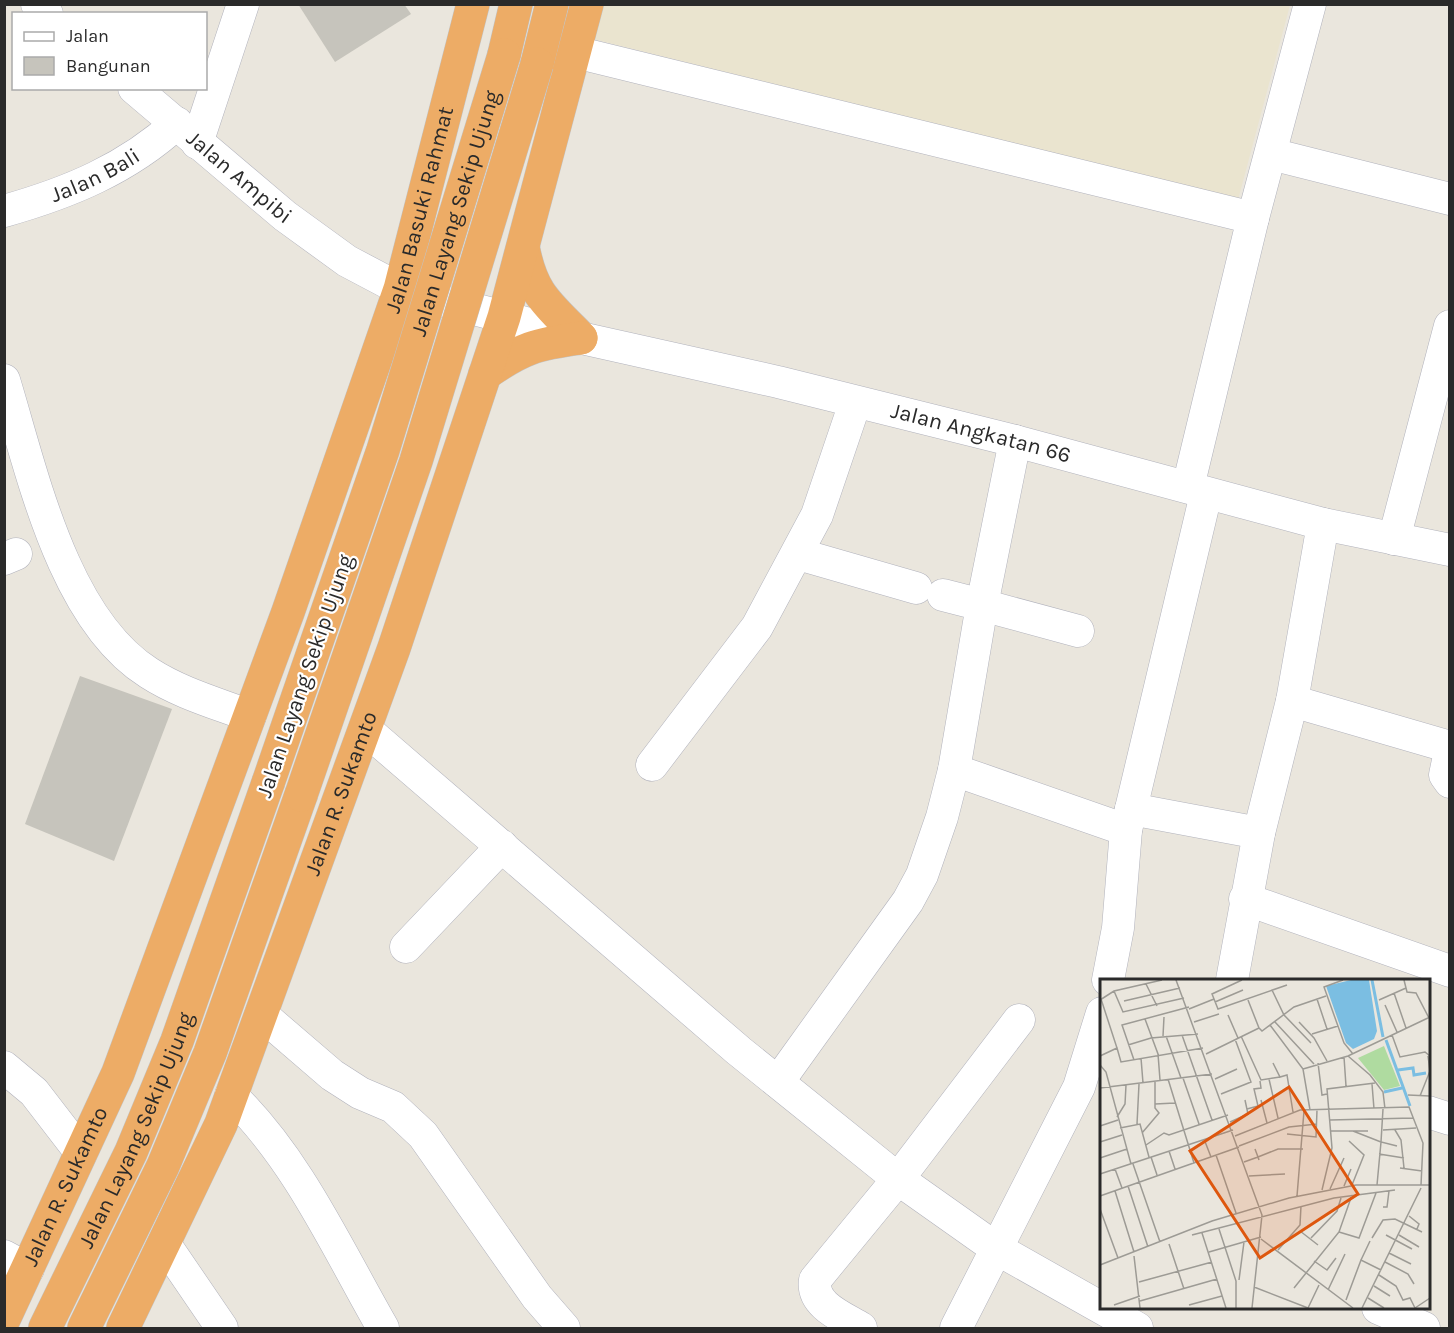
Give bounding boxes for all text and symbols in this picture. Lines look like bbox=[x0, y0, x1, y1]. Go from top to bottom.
legend bbox=[12, 12, 207, 90]
text: Jalan bbox=[66, 25, 109, 47]
text: Bangunan bbox=[66, 55, 151, 77]
street label: Jalan Layang Sekip Ujung bbox=[406, 87, 506, 339]
street label: Jalan Basuki Rahmat bbox=[380, 104, 459, 317]
street label: Jalan Ampibi bbox=[181, 125, 297, 230]
street label: Jalan Bali bbox=[47, 143, 145, 208]
street label: Jalan Angkatan 66 bbox=[888, 398, 1074, 468]
street label: Jalan Layang Sekip Ujung bbox=[251, 551, 359, 801]
street label: Jalan R. Sukamto bbox=[299, 708, 383, 879]
inset map bbox=[1100, 979, 1430, 1309]
street label: Jalan Layang Sekip Ujung bbox=[73, 1008, 199, 1253]
street label: Jalan R. Sukamto bbox=[17, 1103, 113, 1270]

